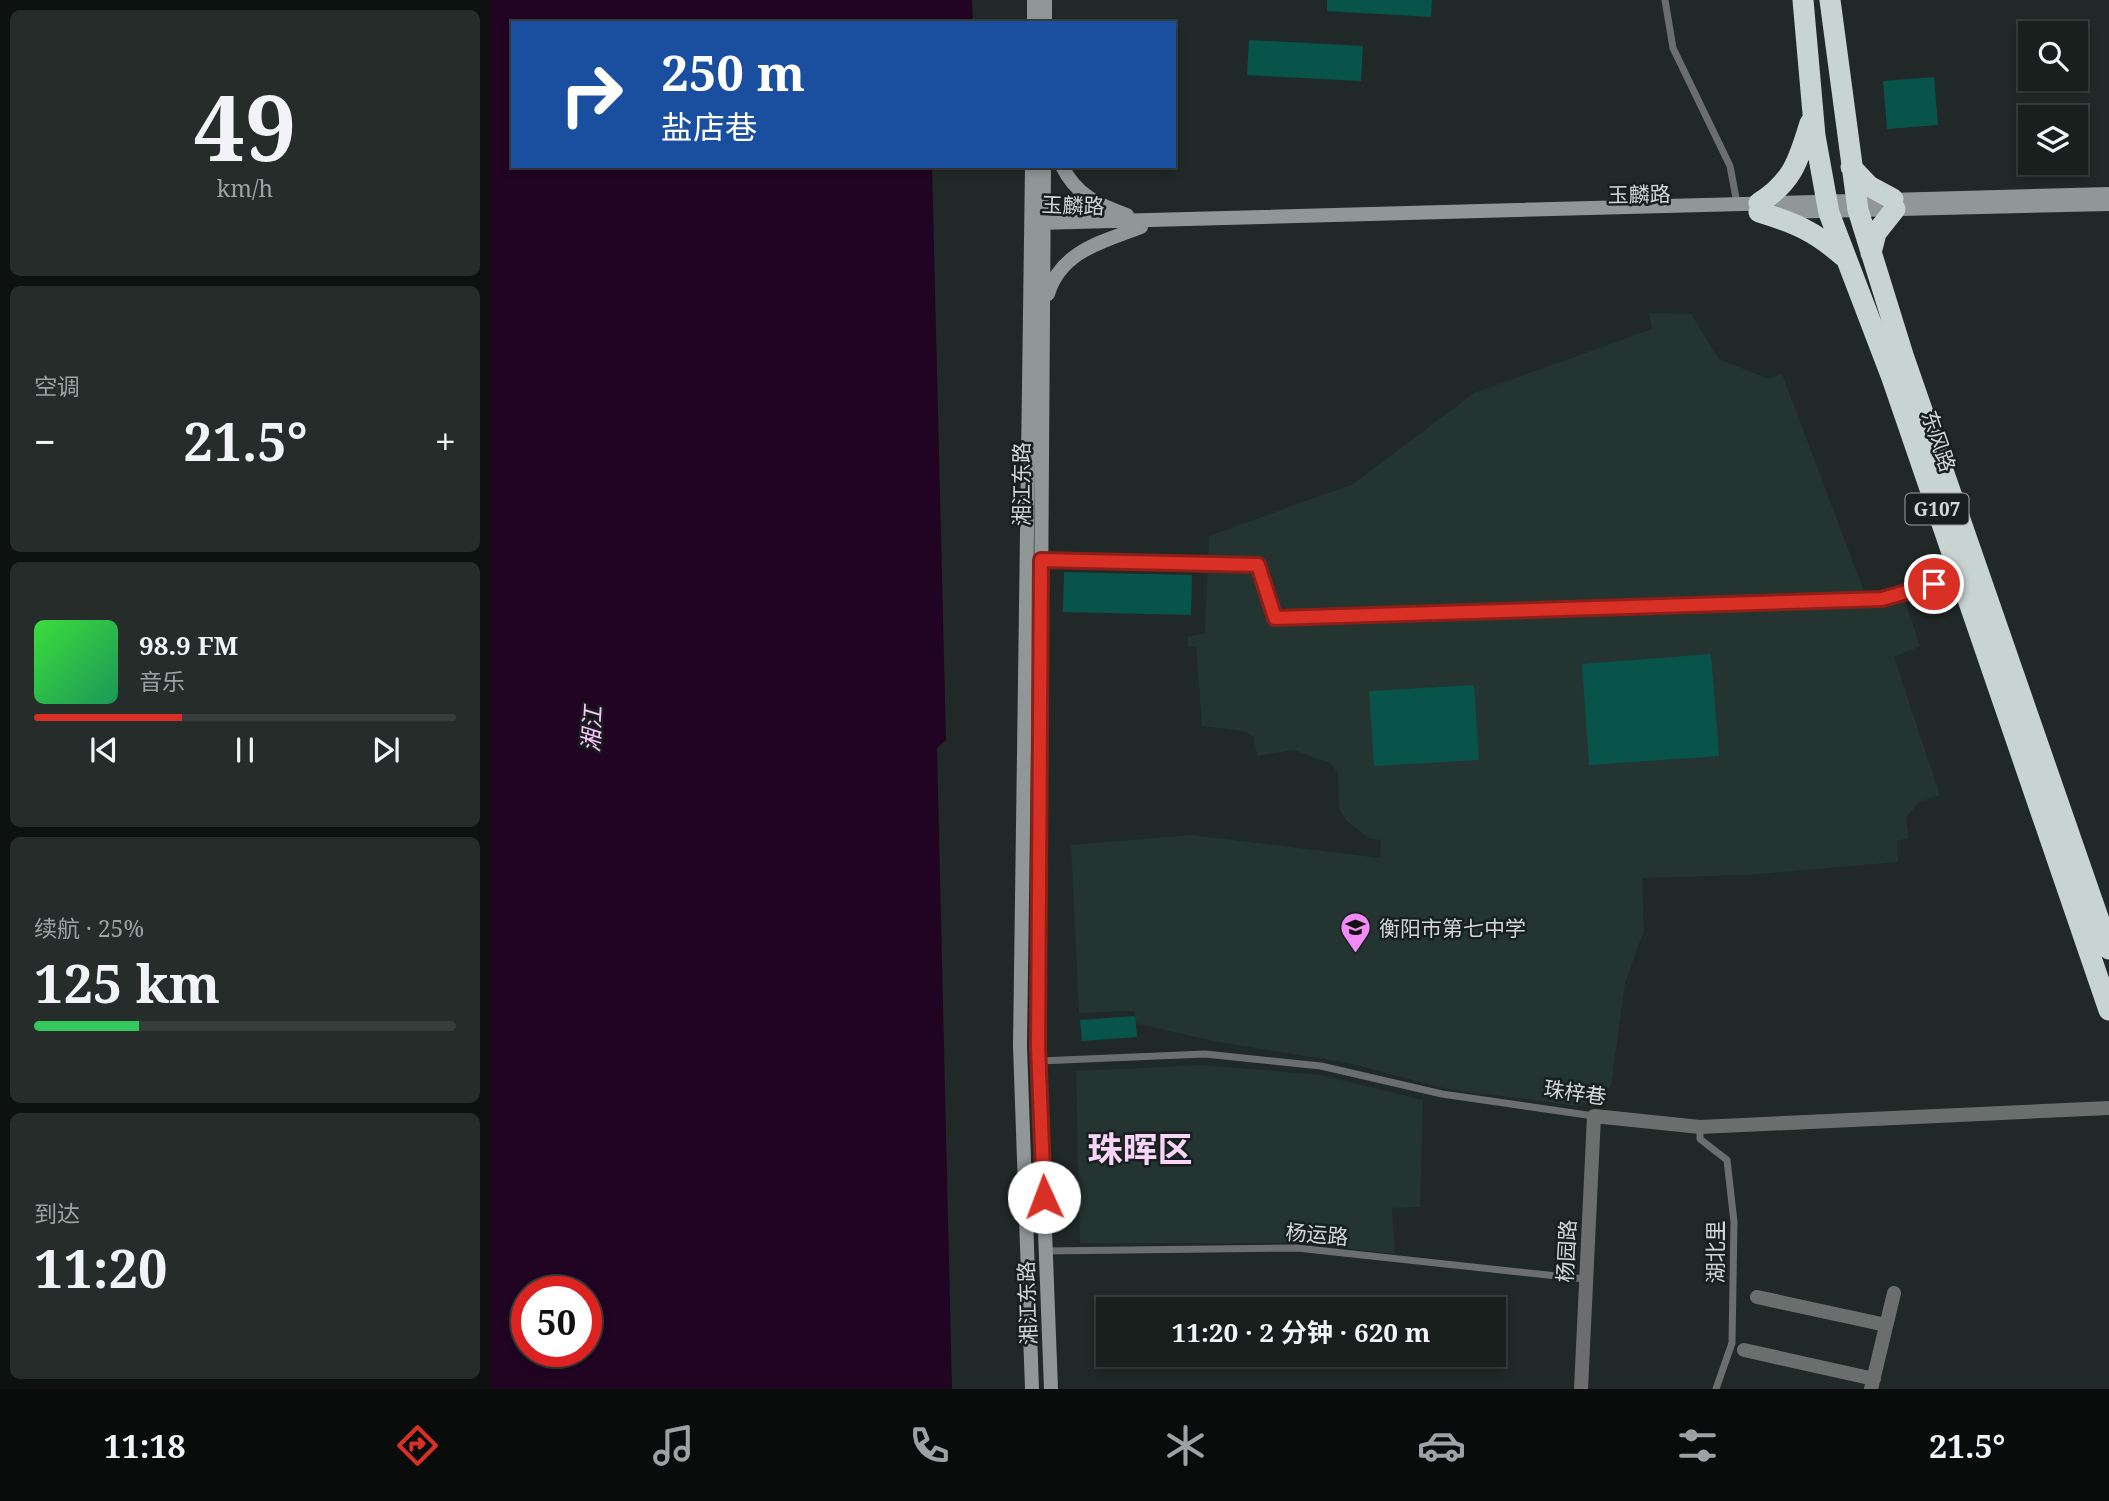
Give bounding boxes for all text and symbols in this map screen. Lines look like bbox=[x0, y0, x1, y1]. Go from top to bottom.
map controls bbox=[2018, 21, 2088, 175]
button: search bbox=[2018, 21, 2088, 91]
text: 250 m bbox=[661, 39, 805, 105]
icon: right bbox=[546, 49, 637, 140]
text: 49 bbox=[194, 64, 296, 188]
text: 盐店巷 bbox=[661, 105, 757, 148]
button: layers bbox=[2018, 105, 2088, 175]
text: km/h bbox=[217, 172, 273, 204]
street label: 玉麟路 bbox=[1607, 179, 1671, 209]
street label: 玉麟路 bbox=[1041, 190, 1105, 220]
text: 空调 bbox=[34, 370, 80, 402]
text: 21.5° bbox=[183, 405, 308, 476]
street label: 东风路 bbox=[1916, 407, 1962, 475]
text: − bbox=[34, 415, 56, 467]
text: + bbox=[435, 415, 456, 467]
street label: 湘江东路 bbox=[1007, 442, 1035, 526]
road number: G107 bbox=[1906, 494, 1968, 524]
pin bbox=[1904, 554, 1964, 614]
icon: arrive bbox=[1915, 565, 1953, 603]
text: 98.9 FM bbox=[139, 627, 238, 663]
text: 音乐 bbox=[139, 665, 185, 697]
water label: 湘江 bbox=[574, 702, 608, 753]
icon: previous bbox=[85, 731, 123, 769]
icon: pause bbox=[226, 731, 264, 769]
icon: next bbox=[367, 731, 405, 769]
school or university icon: 衡阳市第七中学 bbox=[1339, 911, 1373, 955]
text: 续航 · 25% bbox=[34, 912, 144, 944]
place label: 衡阳市第七中学 bbox=[1379, 914, 1526, 942]
text: 125 km bbox=[34, 947, 220, 1018]
street label: 珠梓巷 bbox=[1542, 1074, 1608, 1110]
district label: 珠晖区 bbox=[1087, 1125, 1193, 1172]
position arrow bbox=[1007, 1160, 1081, 1234]
text: 到达 bbox=[34, 1197, 80, 1229]
street label: 杨运路 bbox=[1284, 1217, 1350, 1251]
street label: 杨园路 bbox=[1550, 1219, 1582, 1283]
street label: 湖北里 bbox=[1701, 1221, 1729, 1284]
text: 11:20 bbox=[34, 1232, 167, 1303]
street label: 湘江东路 bbox=[1012, 1261, 1042, 1345]
speed limit sign: 50 bbox=[511, 1276, 602, 1367]
text: 11:20 · 2 分钟 · 620 m bbox=[1172, 1314, 1430, 1350]
icon: directions bbox=[393, 1421, 442, 1470]
icon: music bbox=[649, 1421, 698, 1470]
icon: phone bbox=[905, 1421, 954, 1470]
icon: climate bbox=[1161, 1421, 1210, 1470]
icon: car bbox=[1417, 1421, 1466, 1470]
icon: filters bbox=[1673, 1421, 1722, 1470]
text: 11:18 bbox=[104, 1424, 186, 1467]
text: 21.5° bbox=[1929, 1424, 2005, 1467]

